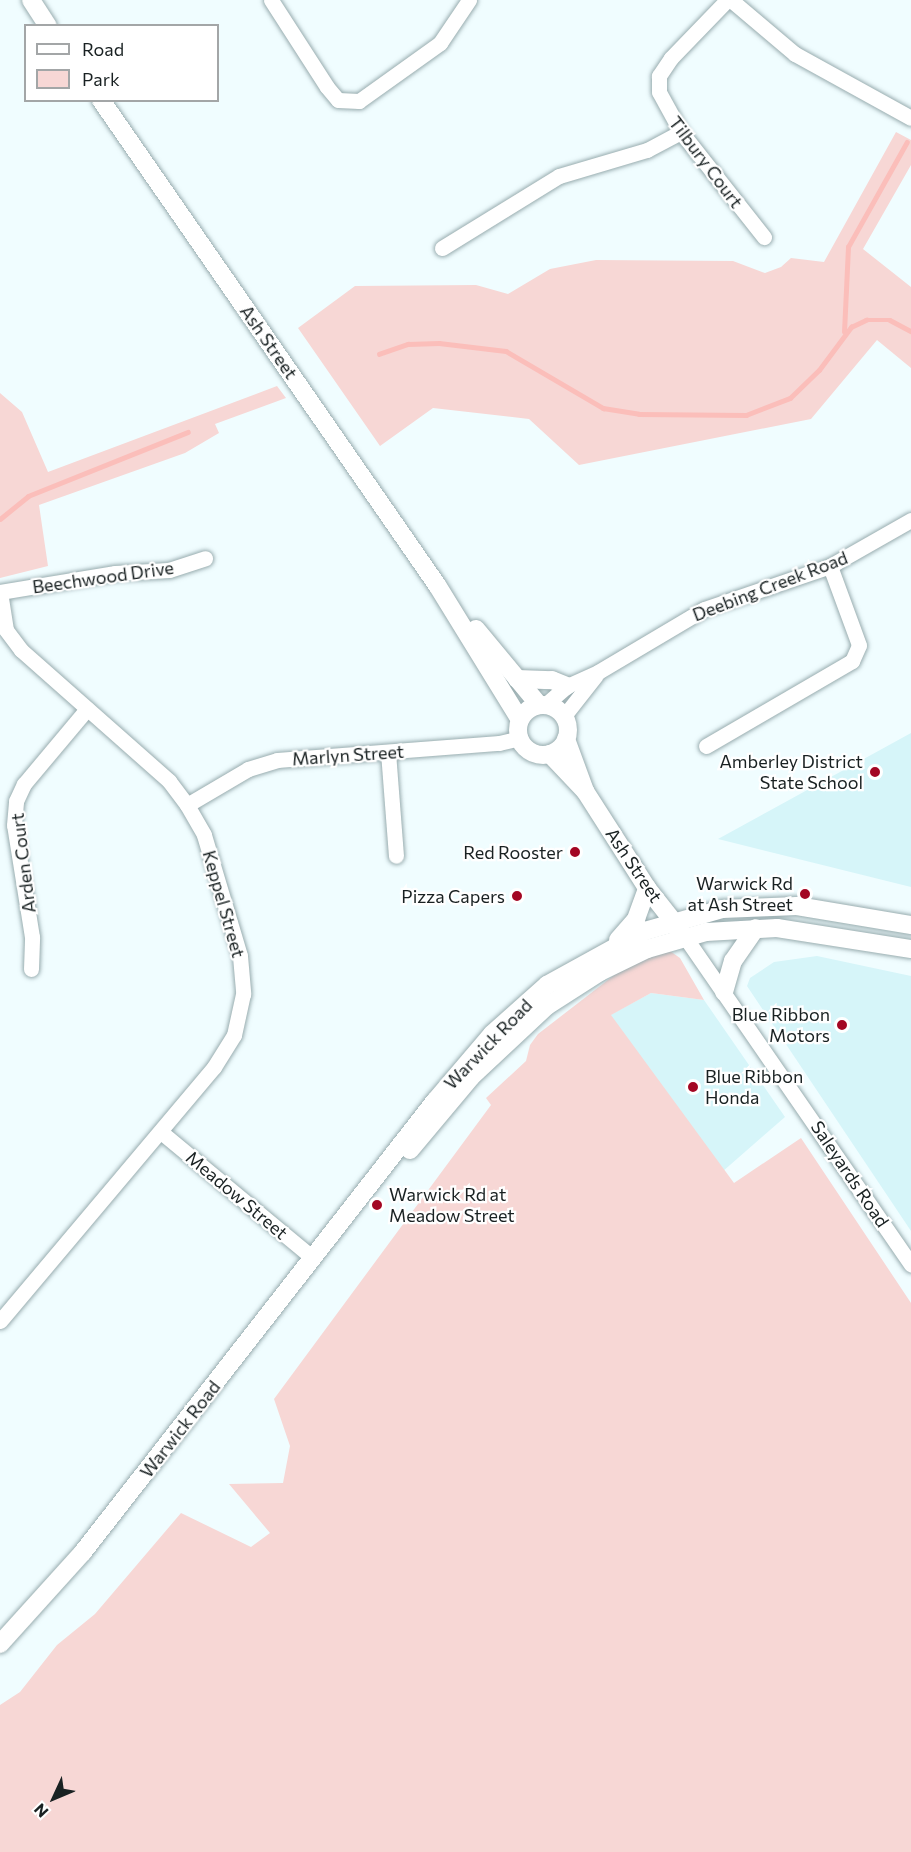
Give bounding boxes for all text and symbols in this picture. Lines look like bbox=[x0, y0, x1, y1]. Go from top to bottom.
legend bbox=[24, 24, 219, 102]
text: Road bbox=[82, 38, 124, 60]
text: Park bbox=[82, 68, 120, 90]
street label: Tilbury Court bbox=[665, 112, 747, 212]
street label: Ash Street bbox=[236, 301, 302, 383]
street label: Deebing Creek Road bbox=[689, 546, 851, 626]
street label: Beechwood Drive bbox=[31, 556, 175, 598]
street label: Marlyn Street bbox=[291, 740, 405, 770]
place label: Amberley District State School bbox=[719, 751, 863, 794]
marker: Amberley District State School bbox=[868, 765, 882, 779]
street label: Arden Court bbox=[6, 812, 40, 914]
street label: Ash Street bbox=[601, 824, 667, 906]
place label: Red Rooster bbox=[463, 841, 563, 863]
marker: Red Rooster bbox=[568, 845, 582, 859]
street label: Keppel Street bbox=[198, 848, 250, 960]
place label: Warwick Rd at Ash Street bbox=[688, 873, 793, 916]
place label: Pizza Capers bbox=[401, 885, 505, 907]
marker: Warwick Rd at Ash Street bbox=[798, 887, 812, 901]
marker: Pizza Capers bbox=[510, 889, 524, 903]
street label: Warwick Road bbox=[440, 994, 536, 1094]
place label: Blue Ribbon Motors bbox=[732, 1004, 830, 1046]
marker: Blue Ribbon Motors bbox=[835, 1018, 849, 1032]
place label: Blue Ribbon Honda bbox=[705, 1066, 803, 1108]
marker: Blue Ribbon Honda bbox=[686, 1080, 700, 1094]
street label: Saleyards Road bbox=[807, 1117, 893, 1231]
street label: Meadow Street bbox=[182, 1146, 292, 1244]
place label: Warwick Rd at Meadow Street bbox=[389, 1184, 515, 1226]
marker: Warwick Rd at Meadow Street bbox=[370, 1198, 384, 1212]
street label: Warwick Road bbox=[135, 1376, 225, 1482]
north arrow bbox=[24, 1768, 84, 1828]
text: N bbox=[30, 1800, 52, 1822]

